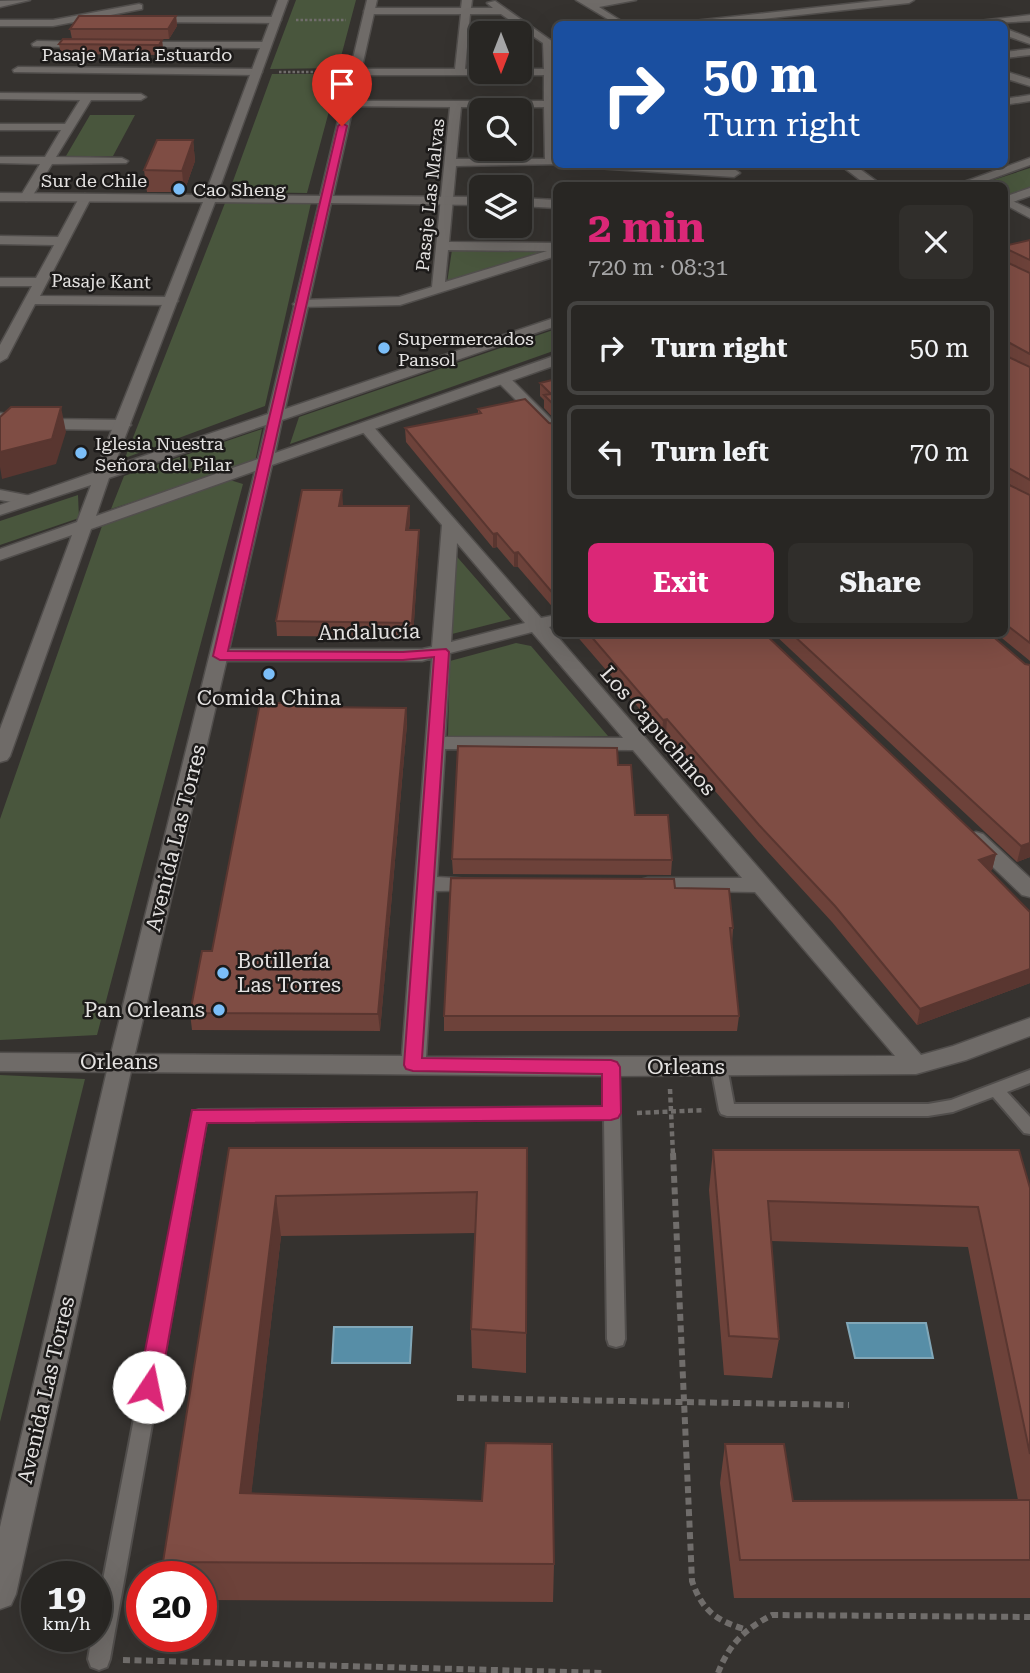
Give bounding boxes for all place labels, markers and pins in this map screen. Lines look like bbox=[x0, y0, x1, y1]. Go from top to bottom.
pin bbox=[312, 54, 372, 126]
place label: Cao Sheng bbox=[193, 179, 286, 200]
marker: Cao Sheng bbox=[171, 181, 187, 197]
place label: Supermercados Pansol bbox=[398, 328, 534, 370]
marker: Supermercados Pansol bbox=[376, 340, 392, 356]
place label: Iglesia Nuestra Señora del Pilar bbox=[95, 433, 232, 475]
marker: Iglesia Nuestra Señora del Pilar bbox=[73, 445, 89, 461]
marker: Comida China bbox=[261, 666, 277, 682]
place label: Comida China bbox=[197, 686, 342, 710]
place label: Botillería Las Torres bbox=[237, 949, 341, 997]
marker: Botillería Las Torres bbox=[215, 965, 231, 981]
place label: Pan Orleans bbox=[84, 998, 205, 1022]
marker: Pan Orleans bbox=[211, 1002, 227, 1018]

